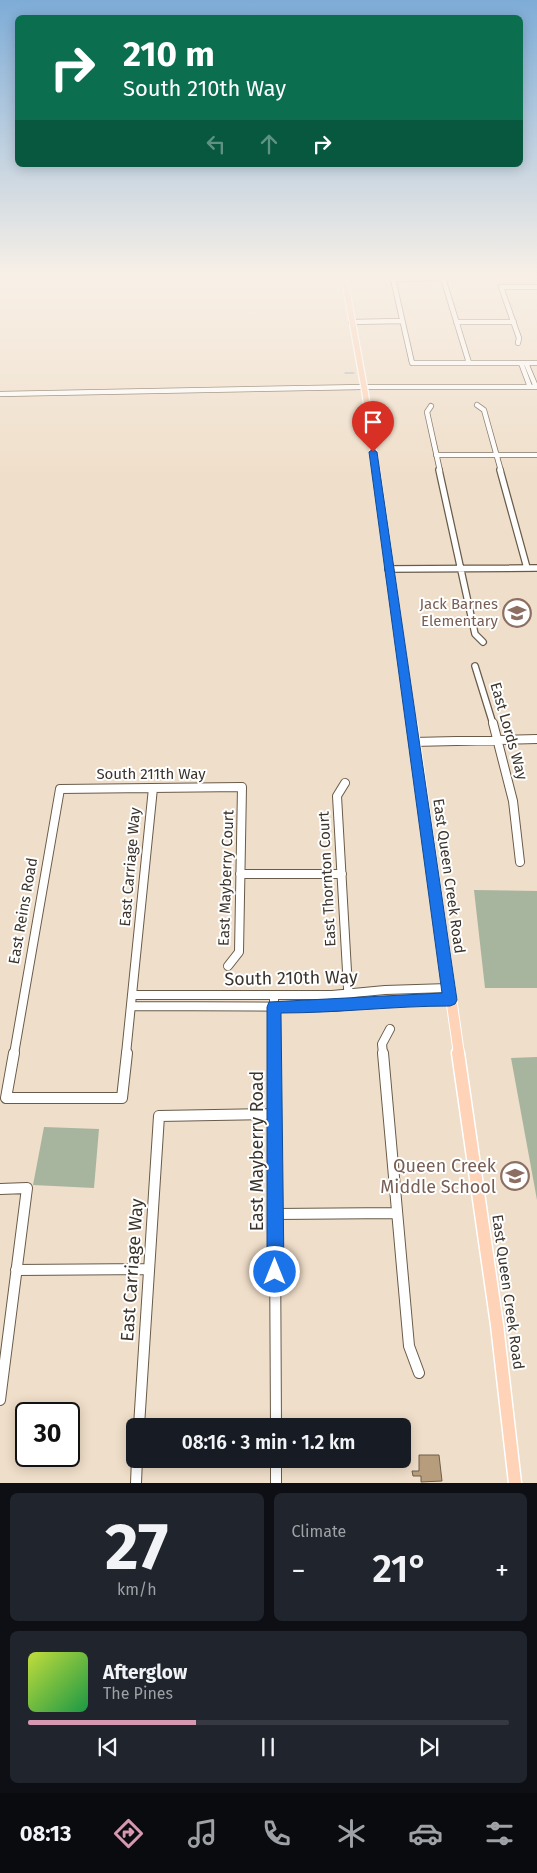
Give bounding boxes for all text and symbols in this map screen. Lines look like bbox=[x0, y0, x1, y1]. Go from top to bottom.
text: 210 m bbox=[123, 33, 215, 75]
icon: right bbox=[40, 35, 105, 100]
text: South 210th Way bbox=[123, 75, 286, 102]
icon: left bbox=[202, 130, 230, 158]
icon: ahead bbox=[255, 130, 283, 158]
icon: right bbox=[308, 130, 336, 158]
pin bbox=[352, 401, 394, 452]
icon: arrive bbox=[359, 408, 387, 436]
place label: Jack Barnes Elementary bbox=[419, 595, 499, 630]
school or university icon: Jack Barnes Elementary bbox=[502, 598, 532, 628]
street label: East Lords Way bbox=[486, 680, 532, 782]
street label: South 211th Way bbox=[96, 765, 206, 783]
street label: East Queen Creek Road bbox=[429, 797, 469, 955]
street label: East Carriage Way bbox=[116, 806, 144, 927]
street label: East Mayberry Court bbox=[215, 809, 237, 946]
street label: East Thornton Court bbox=[314, 810, 340, 947]
street label: East Reins Road bbox=[5, 856, 41, 966]
street label: South 210th Way bbox=[224, 966, 358, 990]
street label: East Mayberry Road bbox=[246, 1071, 268, 1231]
place label: Queen Creek Middle School bbox=[380, 1155, 497, 1198]
school or university icon: Queen Creek Middle School bbox=[500, 1161, 530, 1191]
street label: East Carriage Way bbox=[116, 1198, 148, 1342]
street label: East Queen Creek Road bbox=[488, 1213, 528, 1371]
position arrow bbox=[248, 1245, 300, 1297]
speed limit sign: 30 bbox=[15, 1402, 80, 1467]
text: 08:16 · 3 min · 1.2 km bbox=[182, 1431, 355, 1454]
text: 27 bbox=[105, 1508, 168, 1586]
text: Climate bbox=[292, 1522, 346, 1541]
text: 21° bbox=[372, 1546, 428, 1592]
text: − bbox=[292, 1554, 306, 1587]
text: + bbox=[495, 1554, 509, 1587]
text: km/h bbox=[117, 1580, 157, 1599]
text: Afterglow bbox=[103, 1661, 187, 1684]
text: The Pines bbox=[103, 1684, 173, 1703]
icon: previous bbox=[94, 1733, 122, 1761]
icon: pause bbox=[254, 1733, 282, 1761]
icon: next bbox=[415, 1733, 443, 1761]
icon: directions bbox=[111, 1816, 146, 1851]
icon: music bbox=[185, 1816, 220, 1851]
icon: phone bbox=[259, 1816, 294, 1851]
icon: climate bbox=[334, 1816, 369, 1851]
icon: car bbox=[408, 1816, 443, 1851]
icon: filters bbox=[482, 1816, 517, 1851]
text: 08:13 bbox=[20, 1820, 71, 1847]

